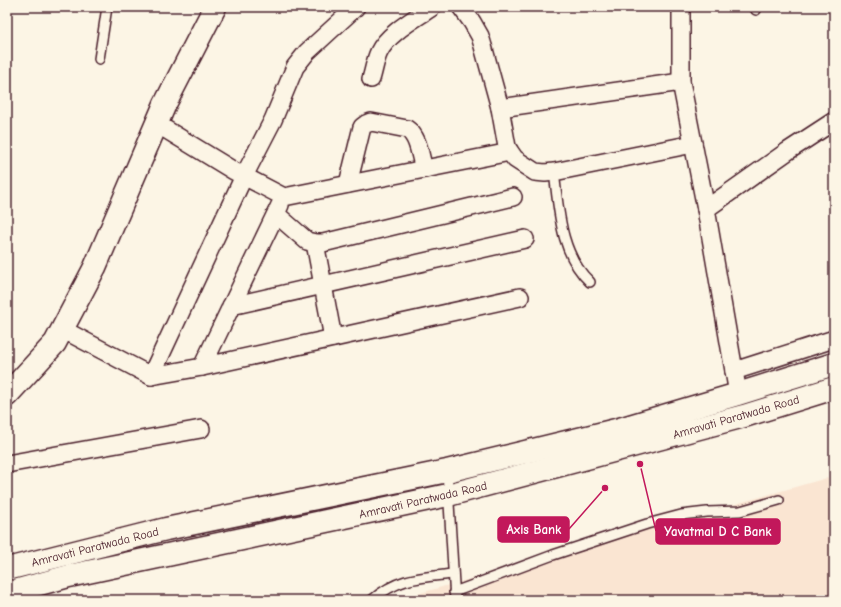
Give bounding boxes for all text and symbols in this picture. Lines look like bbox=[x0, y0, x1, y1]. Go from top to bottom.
street label: Amravati Paratwada Road bbox=[671, 392, 801, 442]
street label: Amravati Paratwada Road bbox=[358, 478, 488, 522]
callout: Axis Bank bbox=[498, 517, 569, 542]
callout: Yavatmal D C Bank bbox=[656, 519, 780, 544]
text: Axis Bank bbox=[507, 522, 562, 537]
street label: Amravati Paratwada Road bbox=[30, 524, 160, 570]
text: Yavatmal D C Bank bbox=[664, 524, 772, 539]

